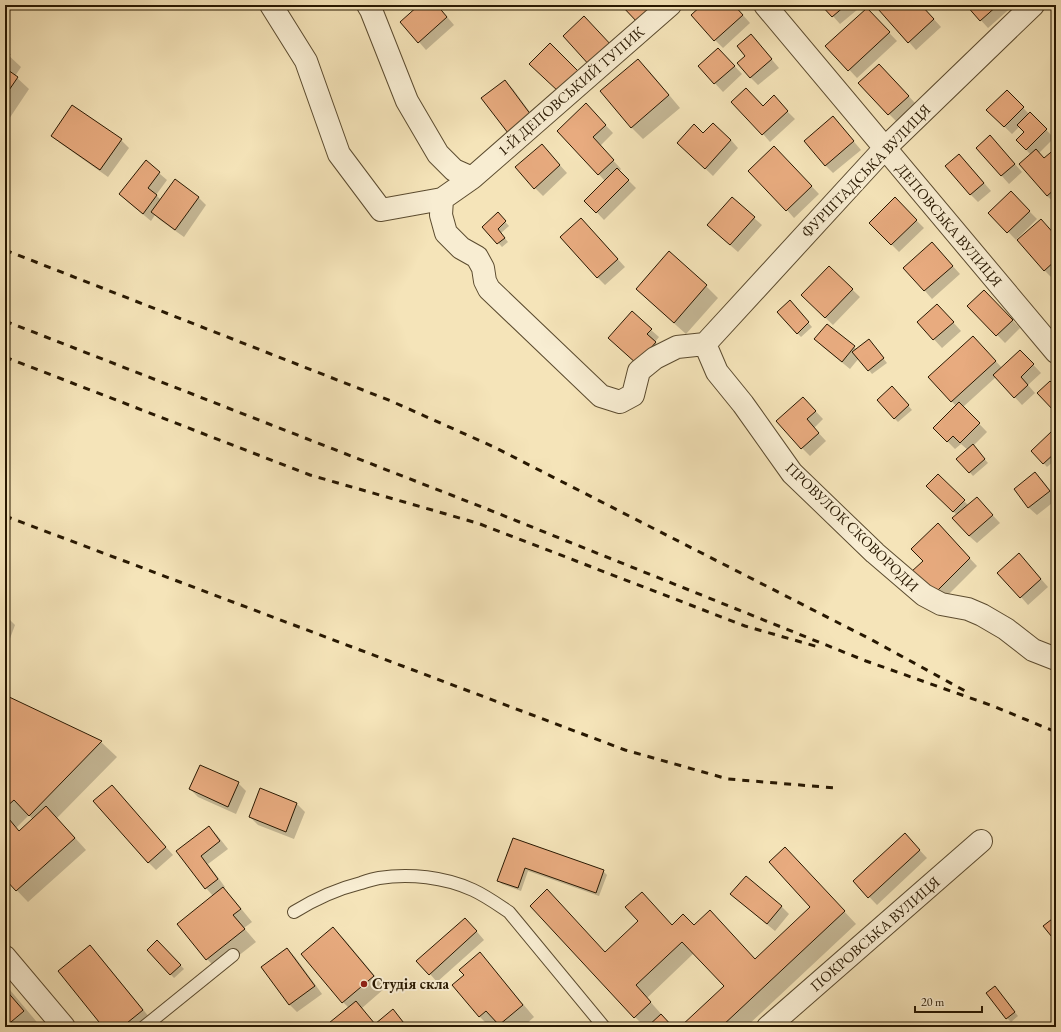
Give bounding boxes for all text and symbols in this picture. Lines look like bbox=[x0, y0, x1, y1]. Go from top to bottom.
street label: 1-Й ДЕПОВСЬКИЙ ТУПИК bbox=[494, 22, 648, 159]
street label: ФУРШТАДСЬКА ВУЛИЦЯ bbox=[797, 100, 934, 241]
street label: ДЕПОВСЬКА ВУЛИЦЯ bbox=[892, 159, 1007, 290]
street label: ПРОВУЛОК СКОВОРОДИ bbox=[782, 458, 923, 595]
street label: ПОКРОВСЬКА ВУЛИЦЯ bbox=[806, 872, 944, 995]
place label: Студія скла bbox=[372, 974, 450, 993]
marker: Студія скла bbox=[359, 979, 369, 989]
scale bar bbox=[915, 988, 982, 1014]
text: 20 m bbox=[921, 994, 945, 1010]

